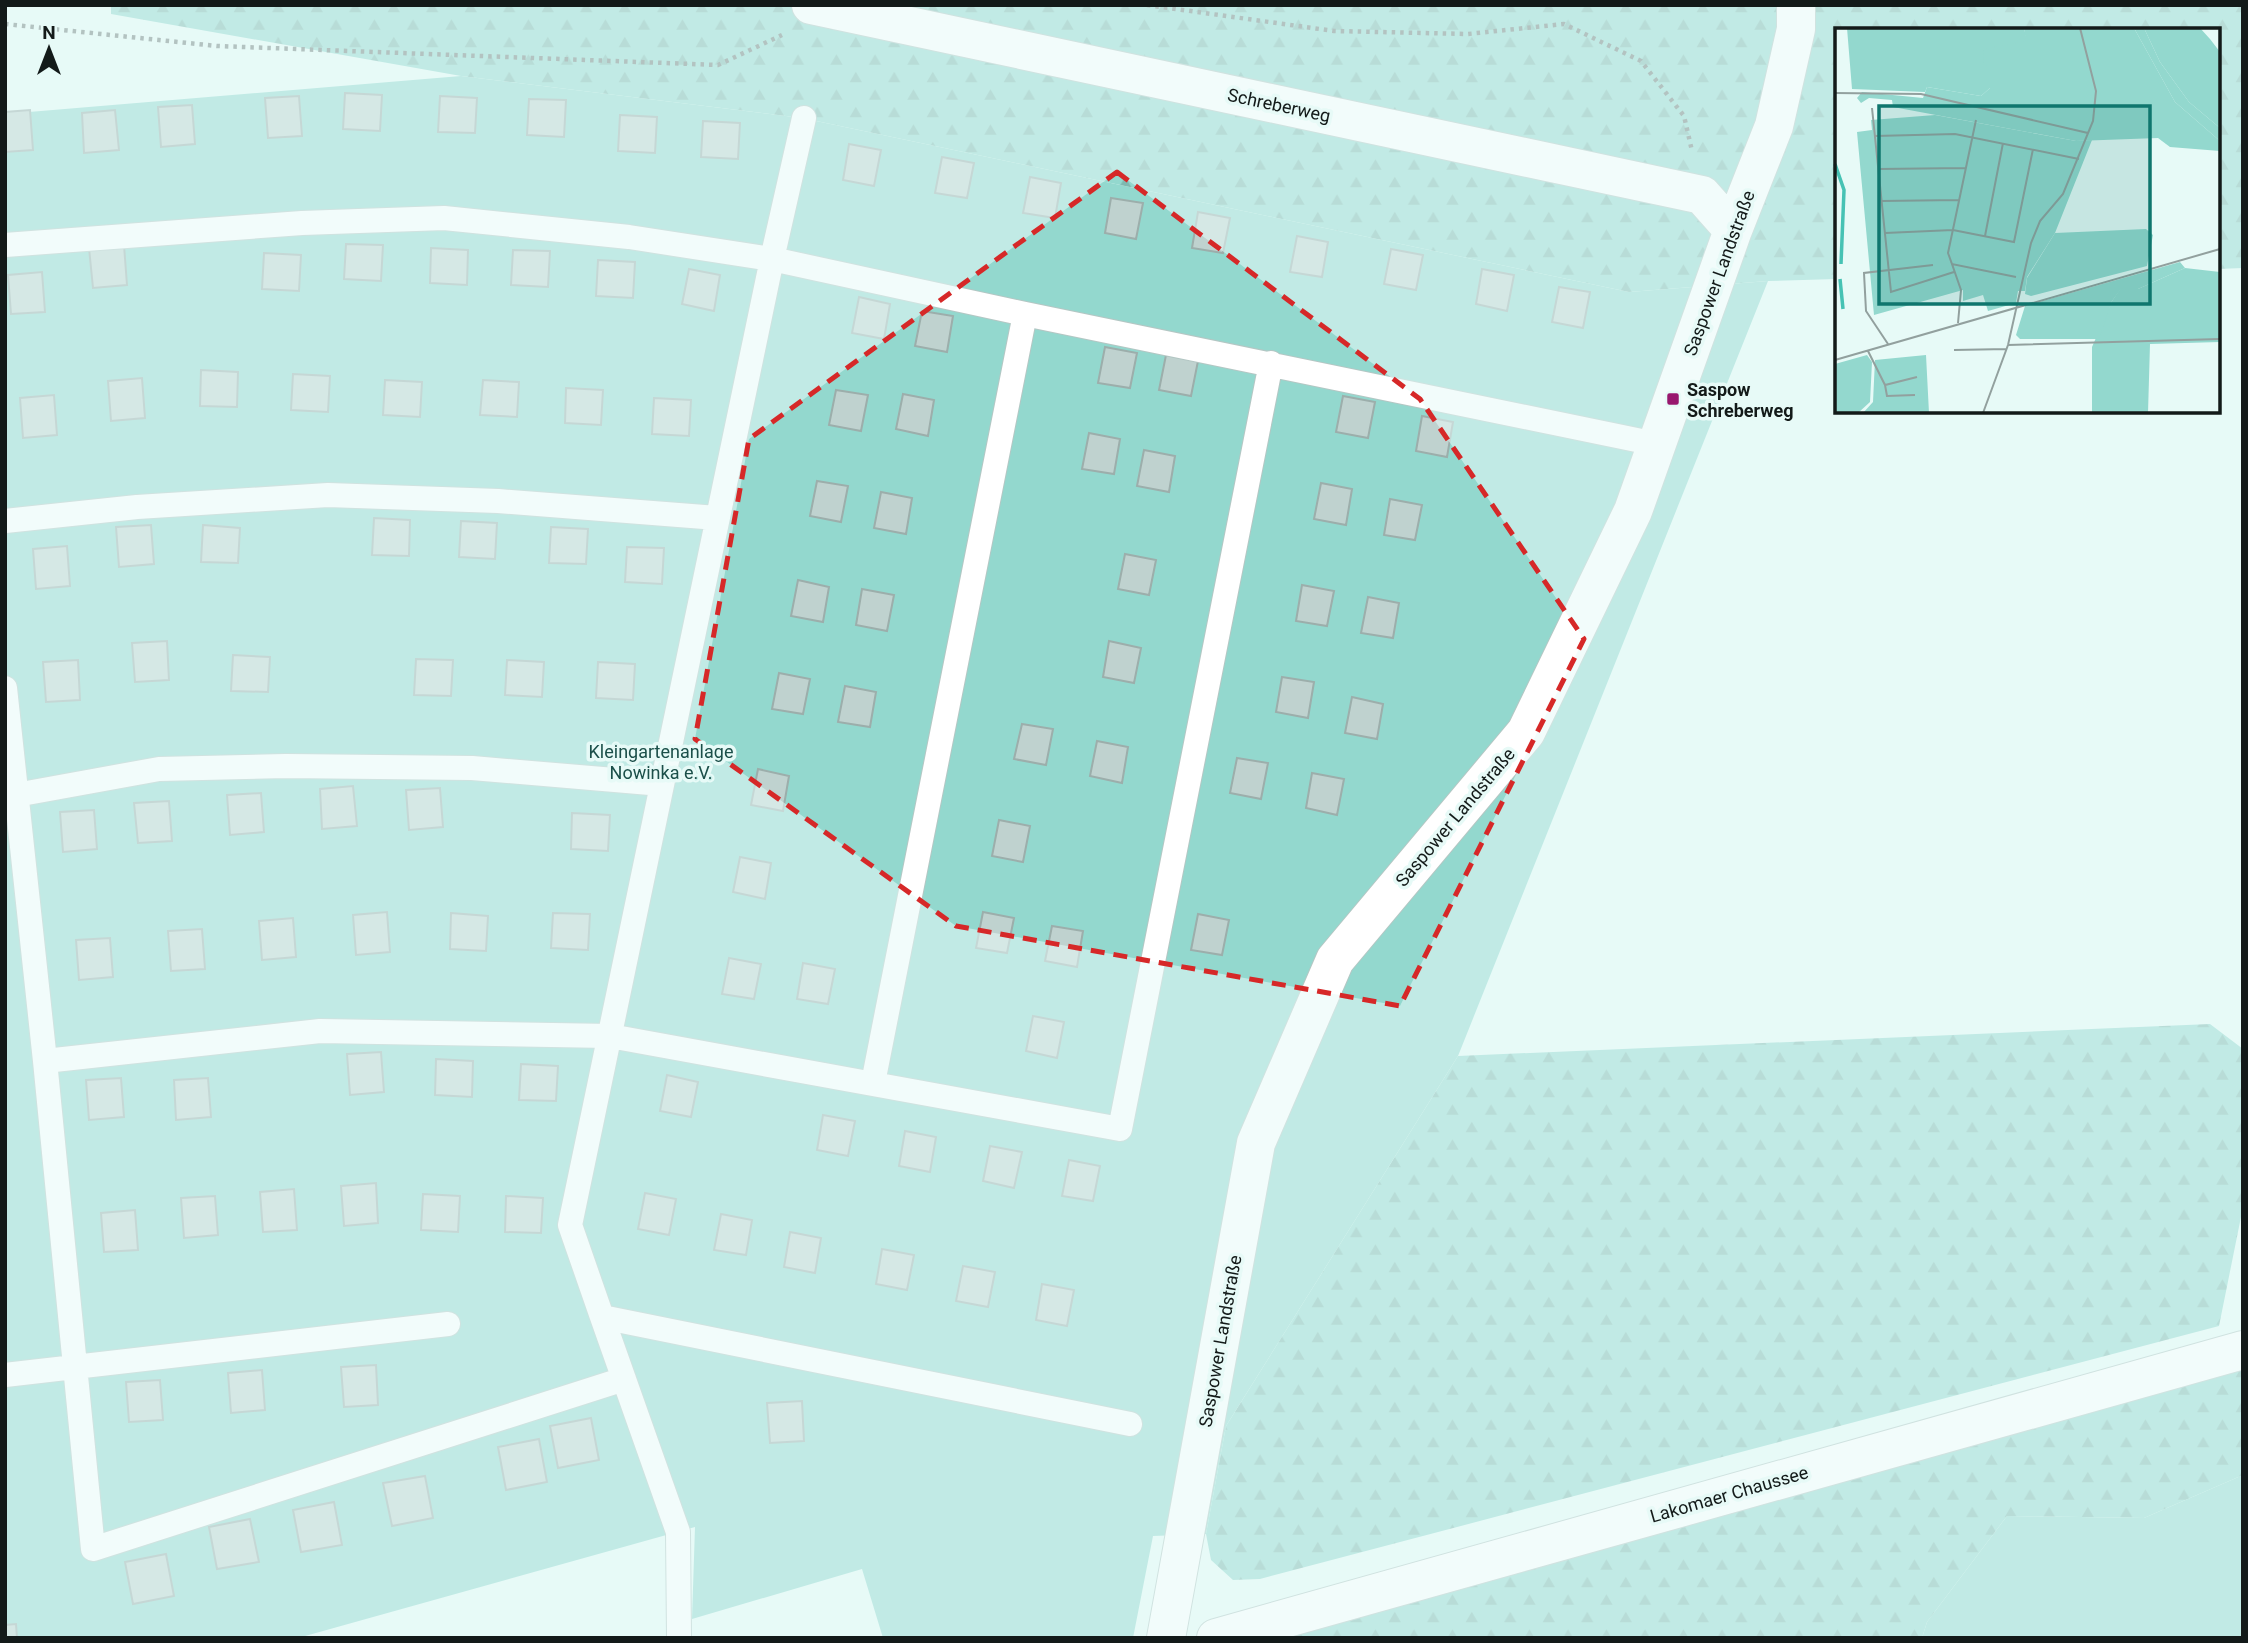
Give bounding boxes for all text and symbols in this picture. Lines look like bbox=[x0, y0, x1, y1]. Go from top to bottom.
north arrow bbox=[14, 14, 84, 84]
text: N bbox=[42, 21, 56, 44]
inset map bbox=[1835, 28, 2220, 413]
street label: Schreberweg bbox=[1226, 84, 1332, 126]
street label: Saspower Landstraße bbox=[1679, 188, 1759, 358]
place label: Saspow Schreberweg bbox=[1687, 379, 1794, 421]
marker: Saspow Schreberweg bbox=[1665, 391, 1681, 407]
park label: Kleingartenanlage Nowinka e.V. bbox=[589, 741, 733, 783]
street label: Saspower Landstraße bbox=[1391, 743, 1519, 891]
street label: Saspower Landstraße bbox=[1195, 1253, 1245, 1429]
street label: Lakomaer Chaussee bbox=[1647, 1461, 1811, 1527]

